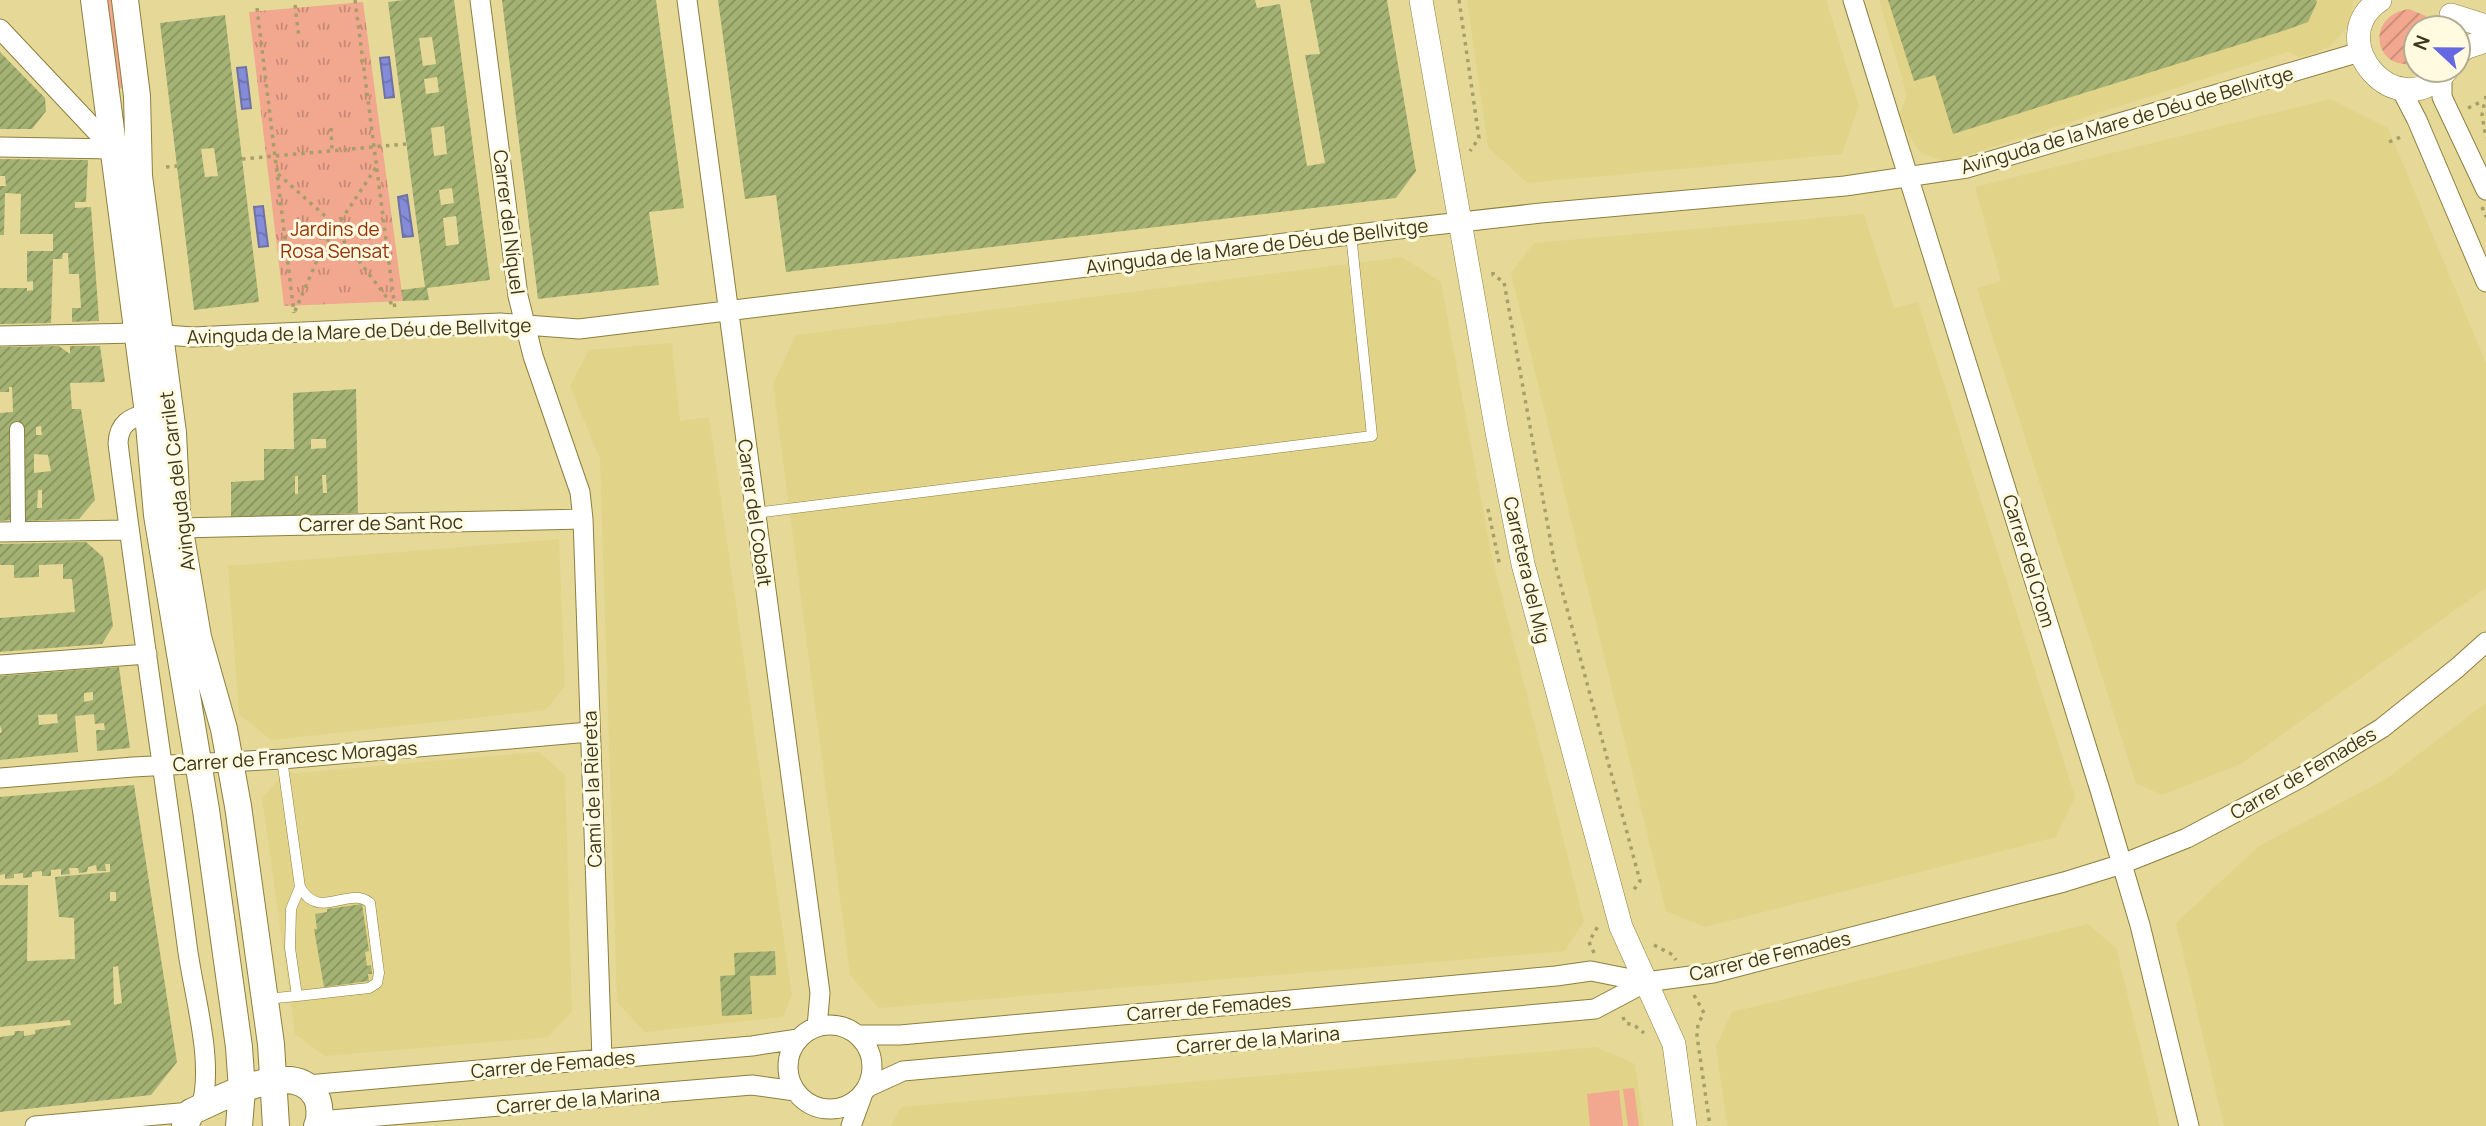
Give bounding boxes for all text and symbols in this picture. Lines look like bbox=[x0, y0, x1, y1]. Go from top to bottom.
north arrow bbox=[2402, 14, 2472, 84]
text: N bbox=[2407, 31, 2436, 54]
street label: Avinguda de la Mare de Déu de Bellvitge bbox=[1958, 60, 2296, 180]
street label: Carrer del Níquel bbox=[487, 148, 531, 296]
street label: Avinguda de la Mare de Déu de Bellvitge bbox=[1084, 212, 1430, 280]
park label: Jardins de Rosa Sensat bbox=[280, 216, 390, 264]
street label: Avinguda de la Mare de Déu de Bellvitge bbox=[186, 312, 532, 350]
street label: Avinguda del Carrilet bbox=[153, 390, 201, 572]
street label: Carrer del Cobalt bbox=[732, 438, 778, 588]
street label: Carrer del Crom bbox=[1996, 491, 2062, 631]
street label: Carretera del Mig bbox=[1497, 494, 1557, 646]
street label: Carrer de Sant Roc bbox=[299, 509, 463, 537]
street label: Camí de la Riereta bbox=[576, 710, 608, 868]
street label: Carrer de Femades bbox=[2225, 721, 2381, 825]
street label: Carrer de Francesc Moragas bbox=[172, 734, 418, 778]
street label: Carrer de Femades bbox=[1687, 925, 1853, 987]
street label: Carrer de Femades bbox=[1126, 987, 1292, 1027]
street label: Carrer de la Marina bbox=[1175, 1020, 1341, 1060]
street label: Carrer de Femades bbox=[470, 1044, 636, 1084]
street label: Carrer de la Marina bbox=[495, 1080, 661, 1120]

